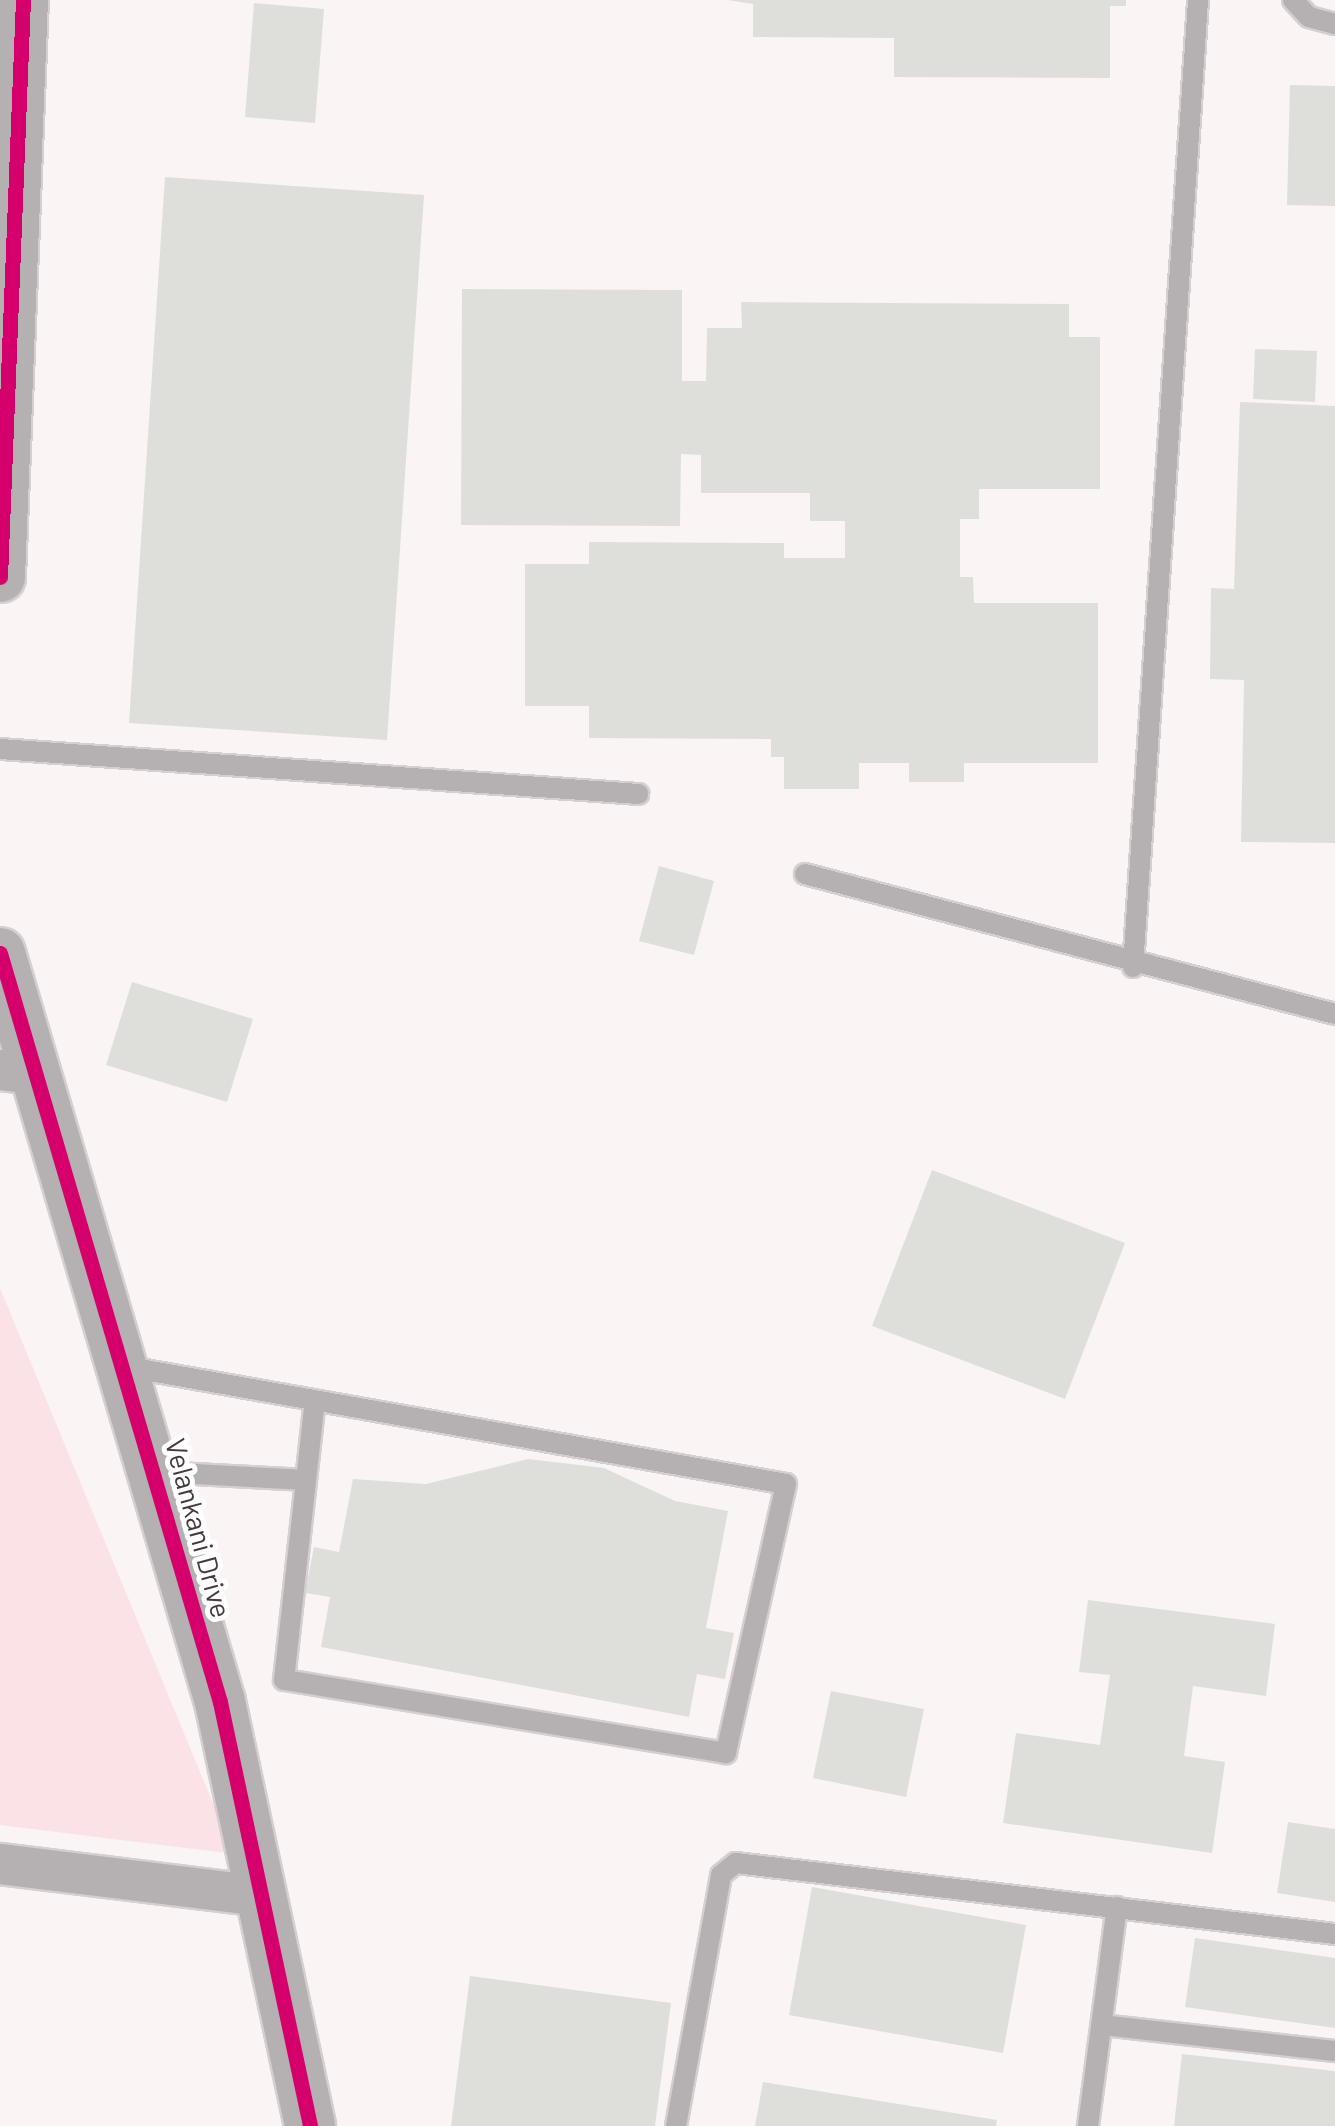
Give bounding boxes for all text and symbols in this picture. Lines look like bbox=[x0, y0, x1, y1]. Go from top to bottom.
street label: Velankani Drive bbox=[159, 1435, 239, 1621]

